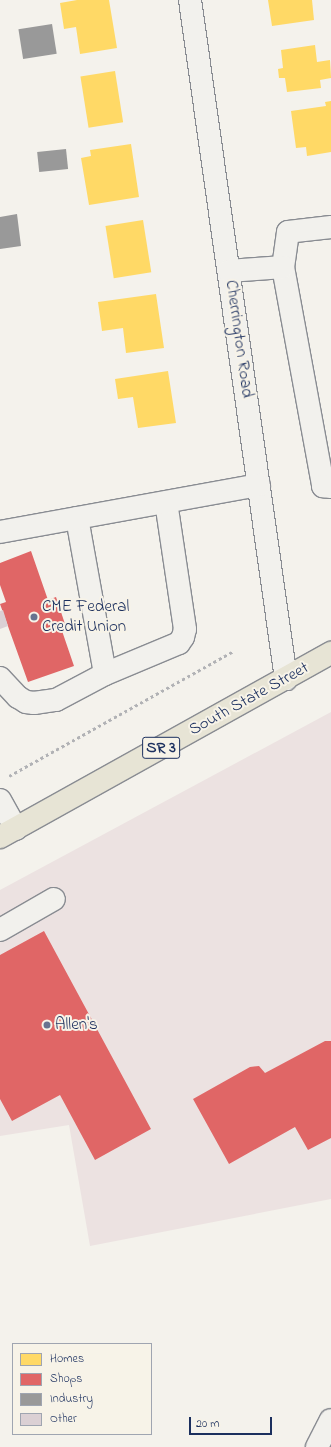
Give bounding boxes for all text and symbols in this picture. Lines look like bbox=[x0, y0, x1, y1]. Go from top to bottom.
street label: Cherrington Road bbox=[221, 279, 257, 399]
place label: CME Federal Credit Union bbox=[42, 597, 129, 637]
marker: CME Federal Credit Union bbox=[29, 612, 39, 622]
street label: South State Street bbox=[186, 658, 312, 740]
road number: SR 3 bbox=[142, 734, 180, 762]
place label: Allen's bbox=[55, 1015, 98, 1035]
marker: Allen's bbox=[42, 1020, 52, 1030]
legend bbox=[12, 1343, 152, 1435]
text: Homes bbox=[50, 1350, 84, 1368]
text: Shops bbox=[50, 1370, 82, 1388]
text: Industry bbox=[50, 1390, 93, 1408]
scale bar bbox=[191, 1409, 274, 1435]
text: Other bbox=[50, 1410, 77, 1428]
text: 20 m bbox=[196, 1415, 219, 1433]

